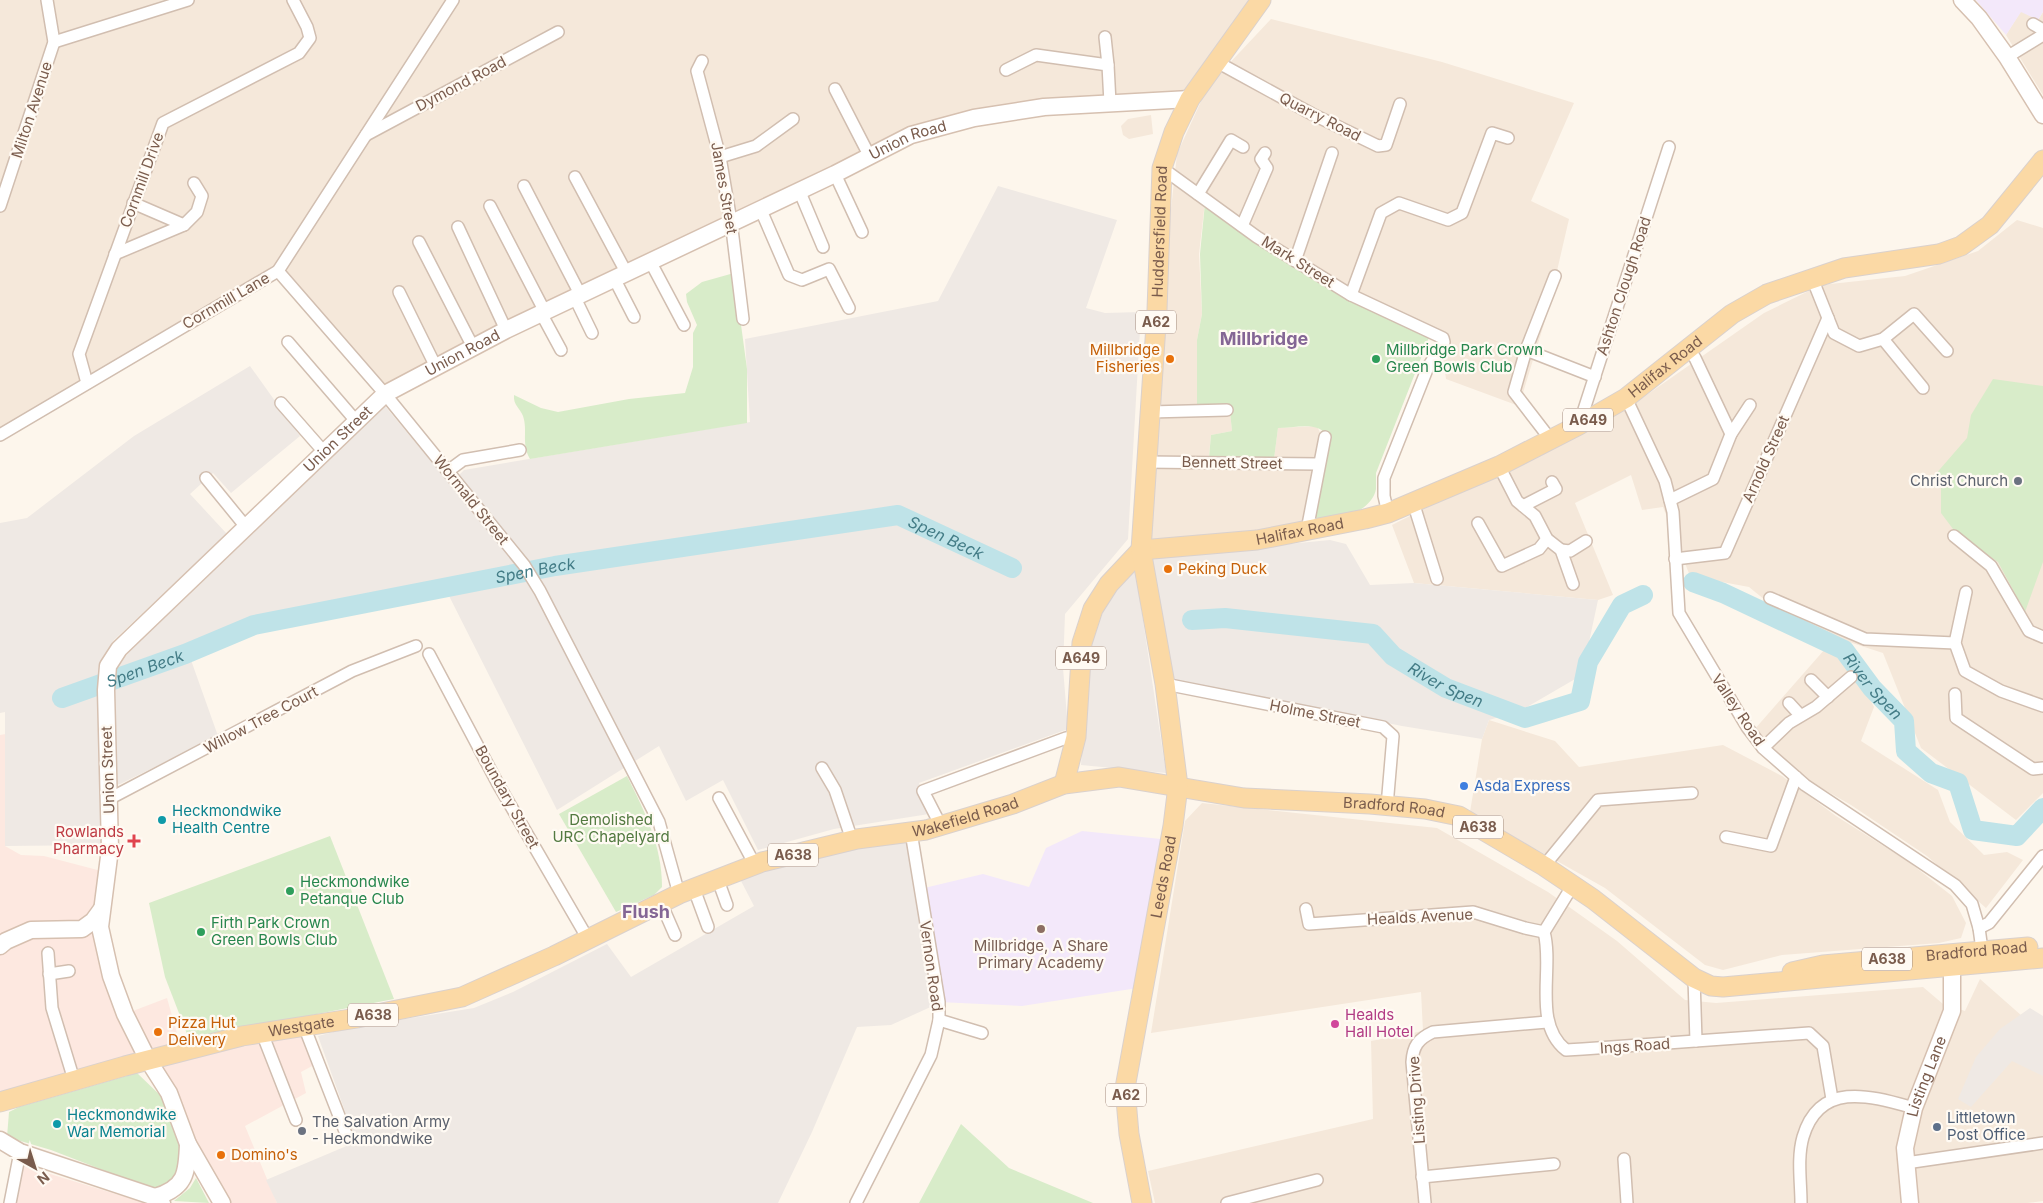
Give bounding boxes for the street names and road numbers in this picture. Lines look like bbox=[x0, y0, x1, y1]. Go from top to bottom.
street label: Dymond Road bbox=[412, 52, 509, 115]
street label: Milton Avenue bbox=[7, 59, 56, 161]
street label: Quarry Road bbox=[1276, 88, 1364, 145]
street label: Union Road bbox=[866, 116, 948, 164]
street label: Cornmill Drive bbox=[115, 130, 168, 230]
street label: James Street bbox=[707, 140, 742, 236]
street label: Huddersfield Road bbox=[1147, 165, 1171, 298]
street label: Ashton Clough Road bbox=[1592, 214, 1655, 358]
street label: Mark Street bbox=[1258, 232, 1338, 292]
street label: Cornmill Lane bbox=[179, 268, 273, 333]
road number: A62 bbox=[1136, 311, 1176, 334]
street label: Union Road bbox=[422, 325, 503, 380]
street label: Halifax Road bbox=[1624, 331, 1706, 402]
street label: Union Street bbox=[299, 401, 376, 476]
road number: A649 bbox=[1563, 408, 1613, 432]
street label: Arnold Street bbox=[1738, 412, 1793, 505]
street label: Wormald Street bbox=[429, 451, 513, 548]
street label: Bennett Street bbox=[1181, 452, 1283, 473]
street label: Halifax Road bbox=[1254, 513, 1345, 549]
road number: A649 bbox=[1056, 646, 1106, 670]
street label: Valley Road bbox=[1707, 670, 1769, 749]
street label: Willow Tree Court bbox=[200, 681, 321, 758]
street label: Holme Street bbox=[1268, 695, 1362, 732]
street label: Union Street bbox=[96, 726, 119, 814]
street label: Boundary Street bbox=[471, 742, 544, 852]
street label: Wakefield Road bbox=[911, 793, 1021, 841]
street label: Bradford Road bbox=[1343, 793, 1447, 822]
road number: A638 bbox=[1453, 816, 1503, 839]
street label: Leeds Road bbox=[1146, 834, 1180, 920]
road number: A638 bbox=[768, 844, 818, 866]
street label: Healds Avenue bbox=[1366, 904, 1473, 929]
street label: Vernon Road bbox=[916, 919, 947, 1012]
street label: Bradford Road bbox=[1925, 937, 2028, 965]
road number: A638 bbox=[1862, 948, 1912, 971]
road number: A638 bbox=[348, 1004, 398, 1026]
street label: Westgate bbox=[267, 1012, 336, 1041]
street label: Listing Lane bbox=[1902, 1033, 1950, 1119]
street label: Ings Road bbox=[1599, 1034, 1671, 1057]
street label: Listing Drive bbox=[1404, 1055, 1429, 1145]
road number: A62 bbox=[1106, 1084, 1146, 1106]

